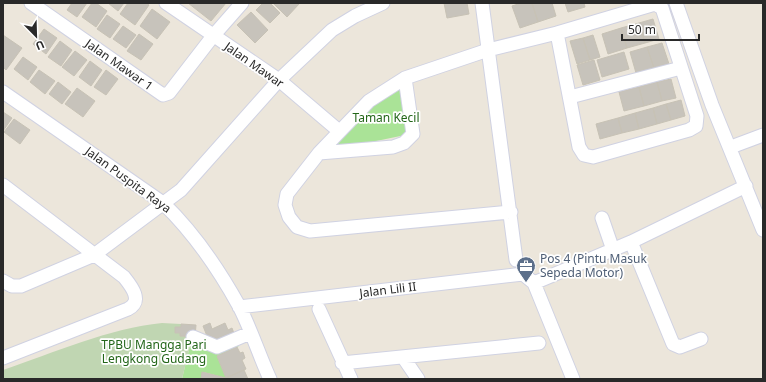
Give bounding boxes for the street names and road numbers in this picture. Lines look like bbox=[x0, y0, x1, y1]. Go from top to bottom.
street label: Jalan Mawar 1 bbox=[81, 34, 157, 94]
street label: Jalan Mawar bbox=[220, 37, 288, 91]
street label: Jalan Puspita Raya bbox=[81, 142, 175, 217]
street label: Jalan Lili II bbox=[358, 278, 417, 302]

